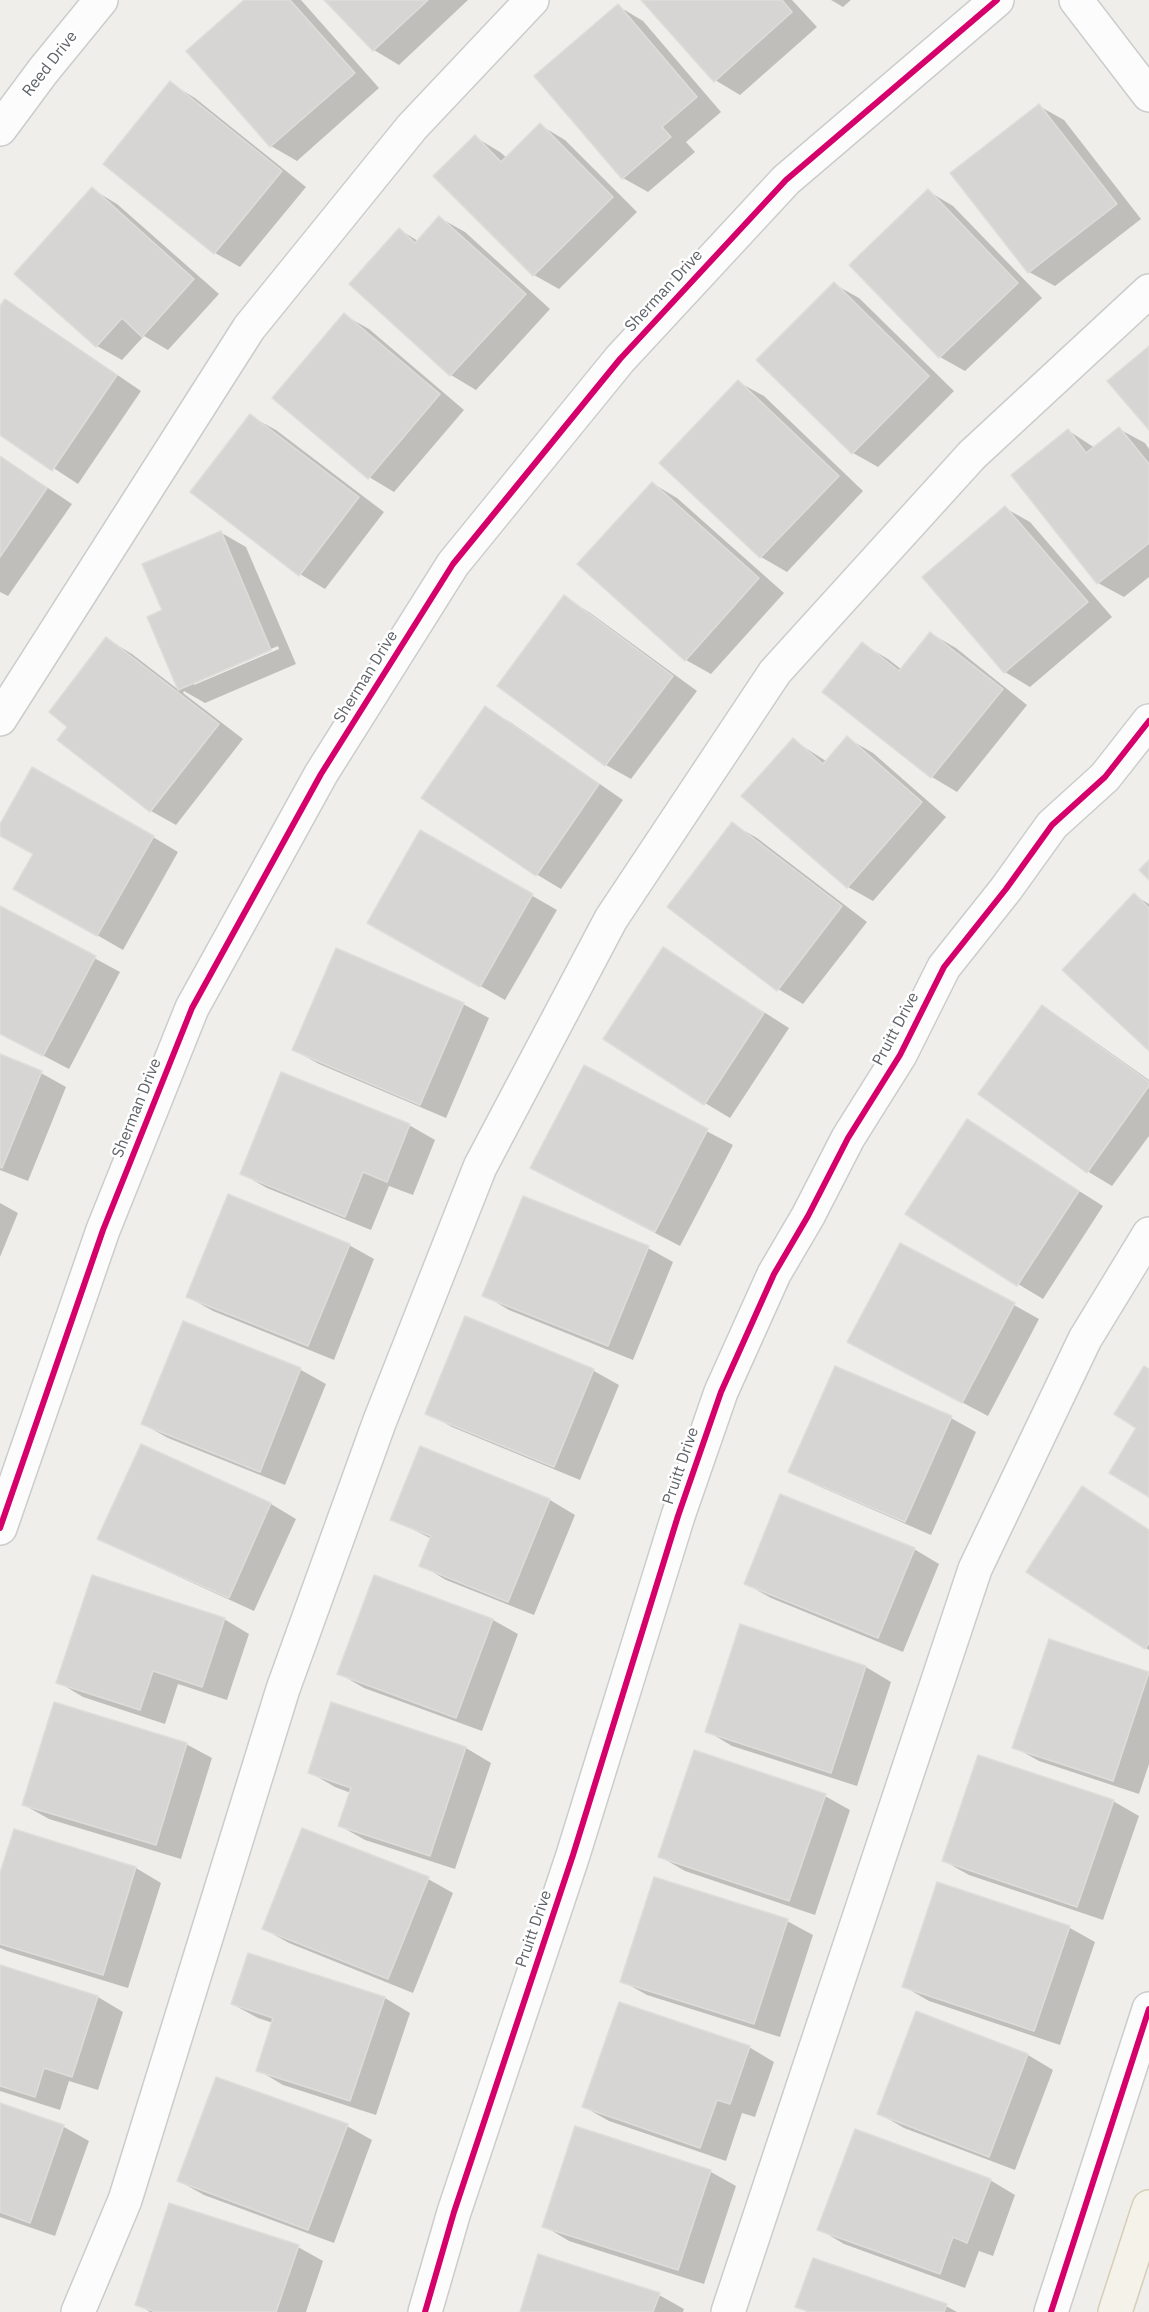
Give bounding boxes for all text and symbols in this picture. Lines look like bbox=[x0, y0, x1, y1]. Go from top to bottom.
street label: Reed Drive bbox=[18, 27, 82, 101]
street label: Sherman Drive bbox=[621, 246, 707, 336]
street label: Sherman Drive bbox=[330, 627, 402, 727]
street label: Pruitt Drive bbox=[869, 989, 923, 1069]
street label: Sherman Drive bbox=[108, 1055, 166, 1161]
street label: Pruitt Drive bbox=[659, 1425, 703, 1507]
street label: Pruitt Drive bbox=[512, 1888, 556, 1970]

